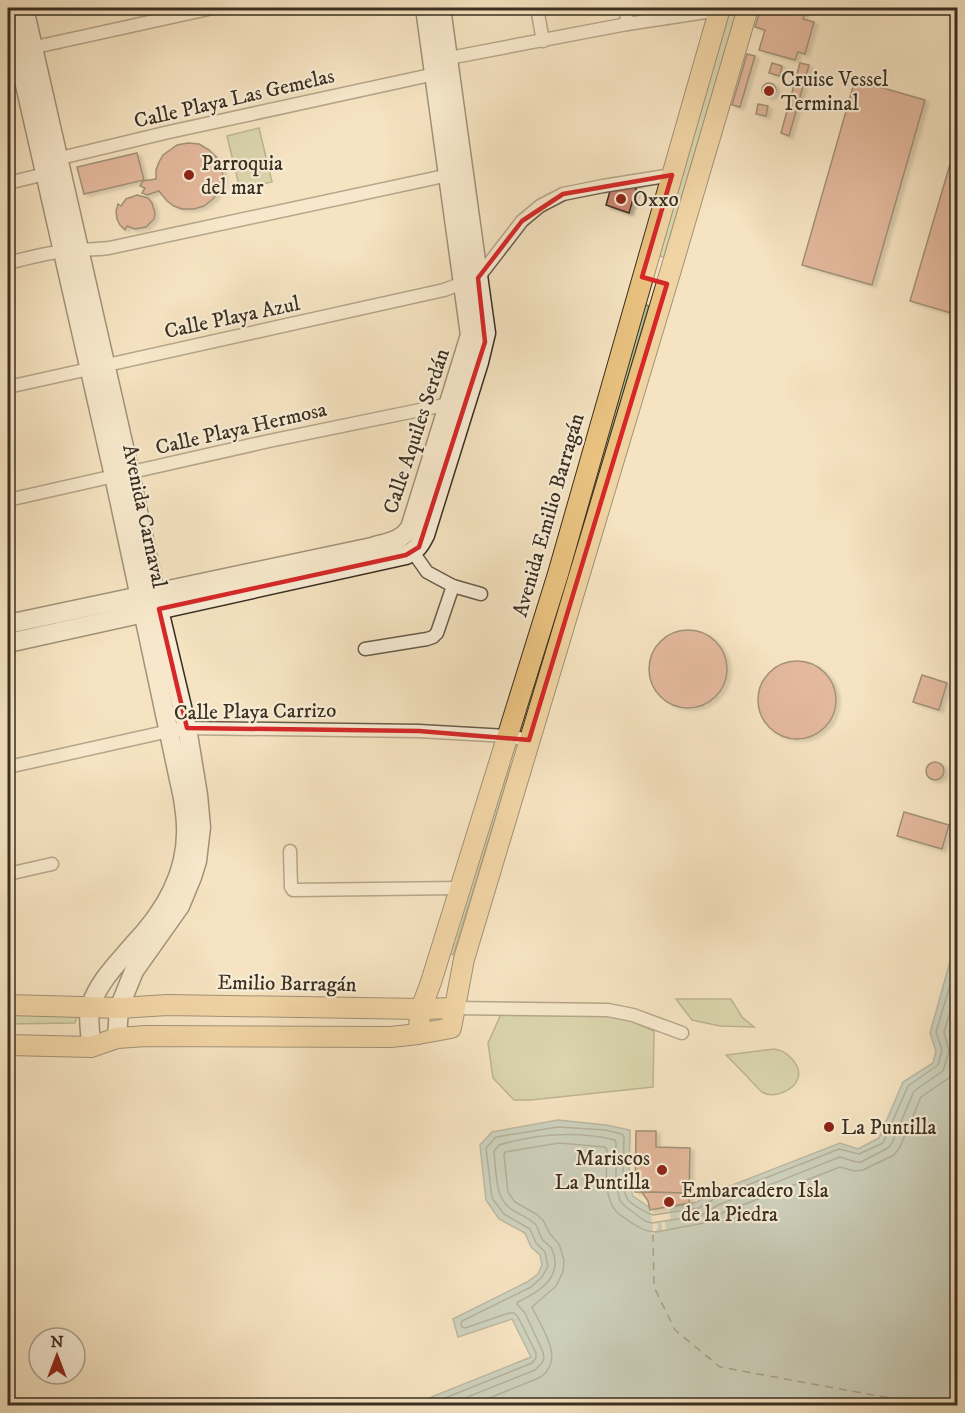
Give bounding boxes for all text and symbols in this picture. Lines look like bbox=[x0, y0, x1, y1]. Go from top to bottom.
street label: Calle Playa Las Gemelas bbox=[132, 63, 337, 135]
place label: Cruise Vessel Terminal bbox=[781, 67, 889, 117]
marker: Cruise Vessel Terminal bbox=[762, 84, 776, 98]
place label: Parroquia del mar bbox=[201, 151, 283, 201]
marker: Parroquia del mar bbox=[182, 168, 196, 182]
place label: Oxxo bbox=[633, 187, 679, 213]
marker: Oxxo bbox=[614, 192, 628, 206]
street label: Calle Playa Azul bbox=[162, 291, 303, 345]
street label: Calle Aquiles Serdán bbox=[378, 345, 456, 517]
street label: Calle Playa Hermosa bbox=[153, 397, 329, 461]
street label: Avenida Emilio Barragán bbox=[507, 410, 590, 620]
street label: Avenida Carnaval bbox=[116, 442, 172, 591]
street label: Calle Playa Carrizo bbox=[174, 698, 336, 726]
street label: Emilio Barragán bbox=[217, 970, 357, 998]
place label: La Puntilla bbox=[841, 1115, 937, 1141]
marker: La Puntilla bbox=[822, 1120, 836, 1134]
place label: Mariscos La Puntilla bbox=[555, 1146, 650, 1196]
marker: Mariscos La Puntilla bbox=[655, 1163, 669, 1177]
place label: Embarcadero Isla de la Piedra bbox=[681, 1178, 829, 1228]
marker: Embarcadero Isla de la Piedra bbox=[662, 1195, 676, 1209]
north arrow bbox=[27, 1326, 87, 1386]
text: N bbox=[50, 1332, 64, 1352]

